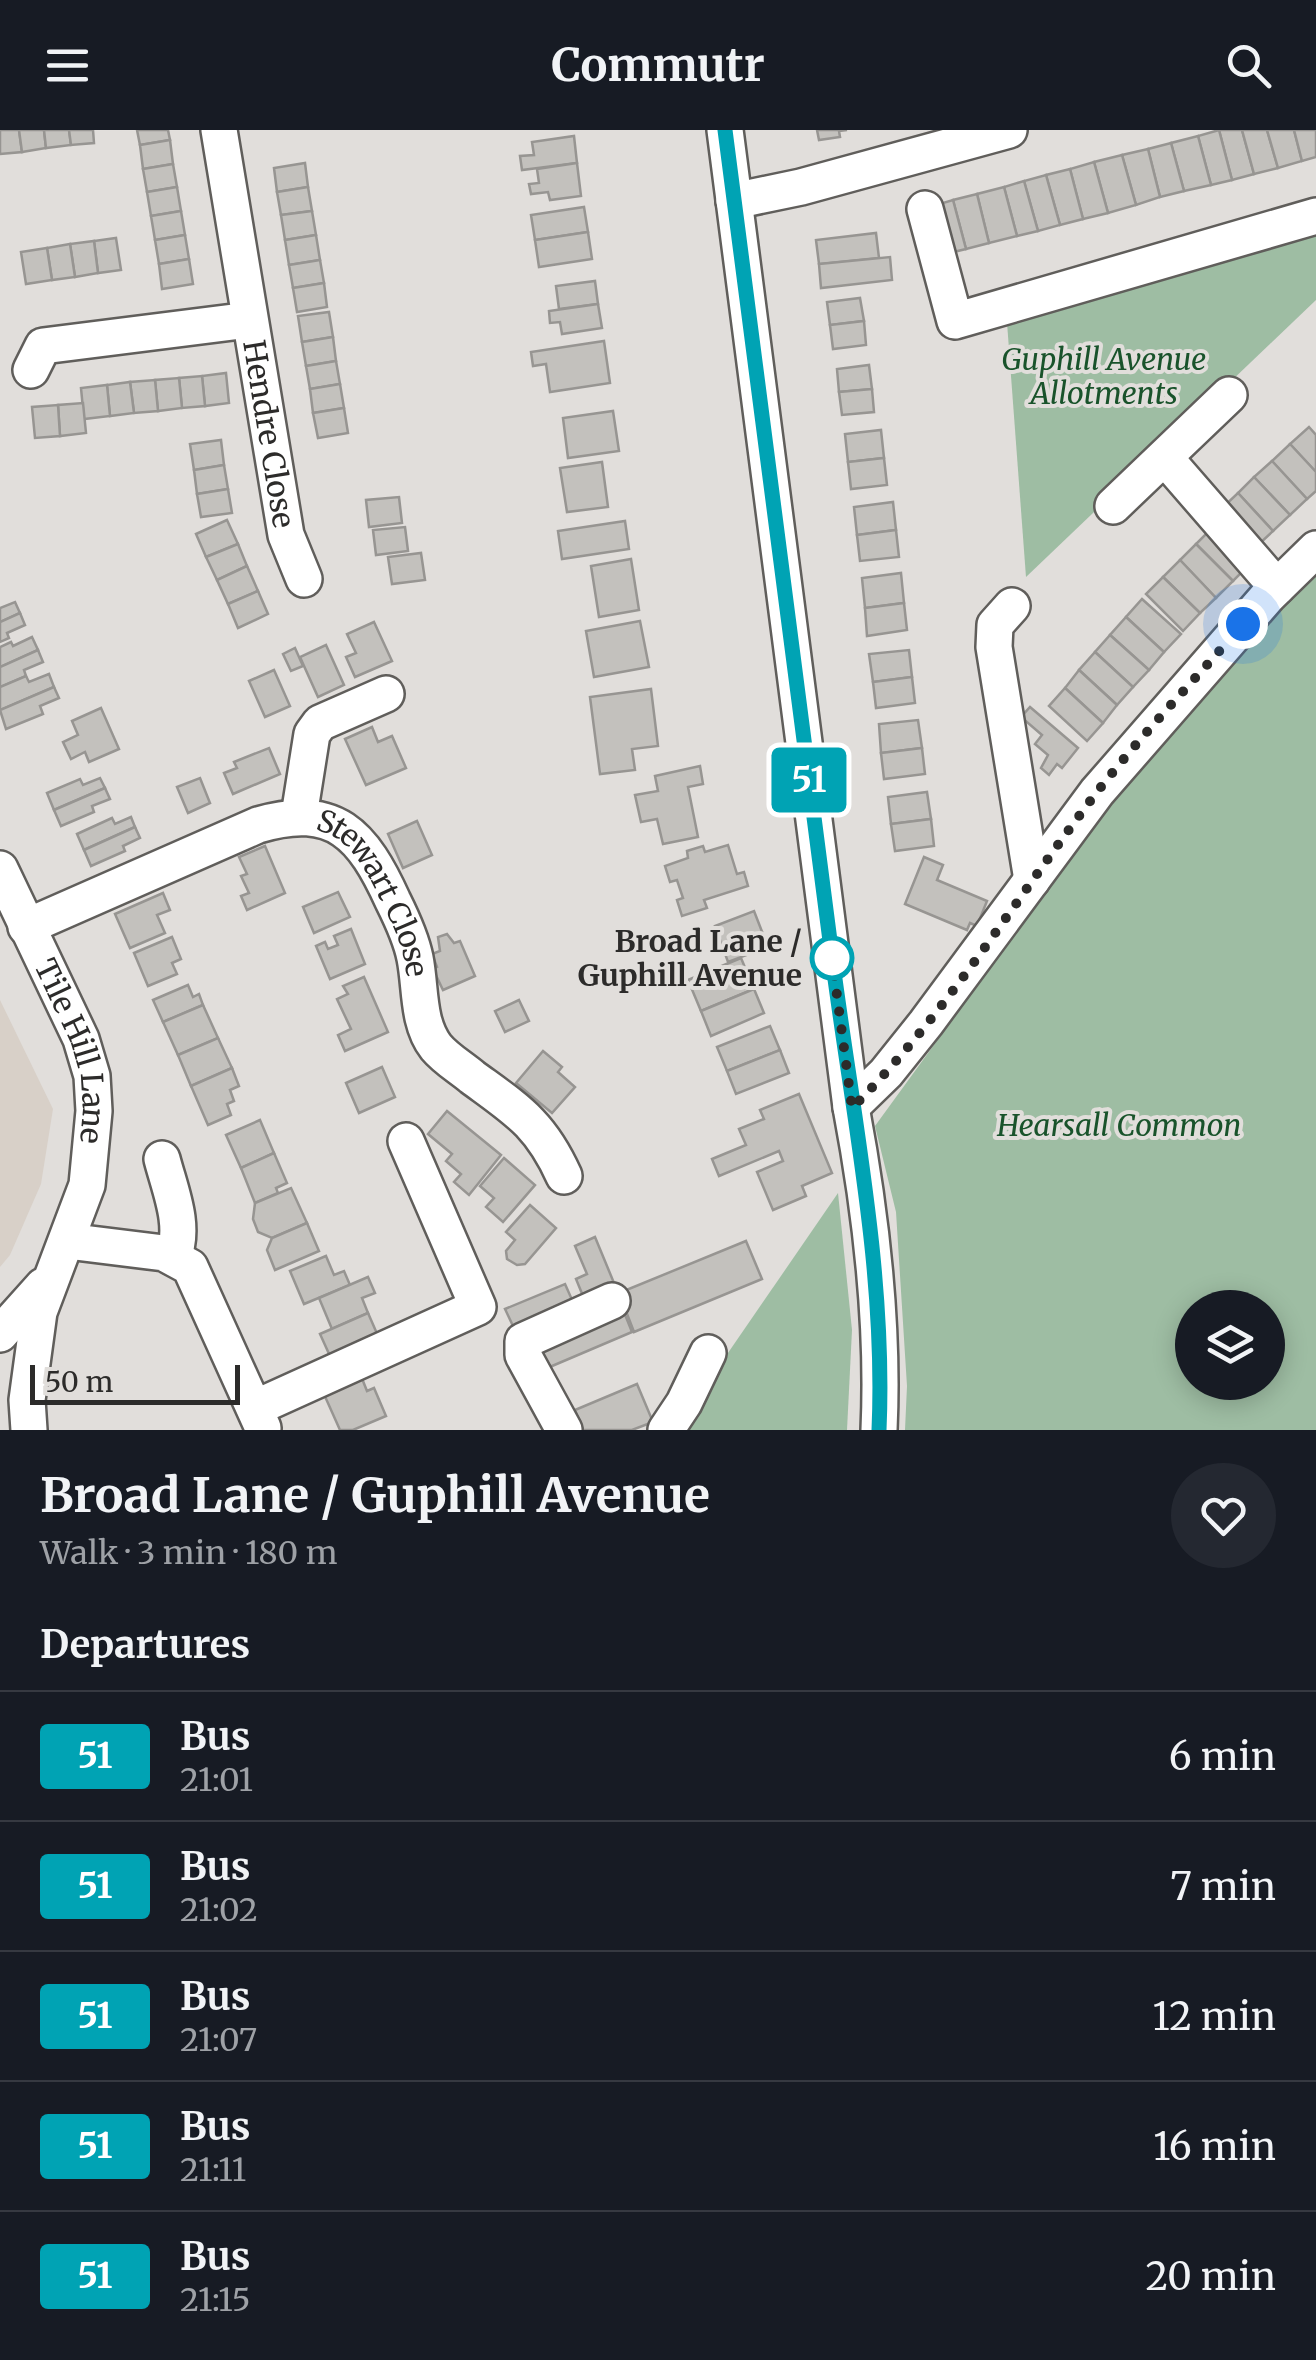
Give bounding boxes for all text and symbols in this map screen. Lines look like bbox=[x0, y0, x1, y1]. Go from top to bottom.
text: Commutr bbox=[551, 37, 765, 93]
icon: menu bbox=[40, 38, 95, 93]
icon: search bbox=[1221, 38, 1276, 93]
street label: Hendre Close bbox=[235, 337, 303, 531]
park label: Guphill Avenue Allotments bbox=[1002, 340, 1206, 412]
your location bbox=[1218, 599, 1268, 649]
line badge: 51 bbox=[764, 748, 854, 812]
text: 51 bbox=[791, 758, 827, 802]
street label: Stewart Close bbox=[312, 801, 437, 979]
place label: Broad Lane / Guphill Avenue bbox=[578, 922, 802, 994]
marker: Broad Lane / Guphill Avenue bbox=[811, 937, 853, 979]
street label: Tile Hill Lane bbox=[26, 952, 113, 1145]
park label: Hearsall Common bbox=[996, 1106, 1241, 1144]
map controls bbox=[1175, 1290, 1285, 1400]
button: layers bbox=[1175, 1290, 1285, 1400]
scale bar bbox=[30, 1360, 240, 1404]
text: 50 m bbox=[45, 1364, 113, 1400]
button: heart bbox=[1171, 1463, 1276, 1568]
text: Broad Lane / Guphill Avenue bbox=[40, 1465, 710, 1525]
text: Walk · 3 min · 180 m bbox=[40, 1533, 337, 1573]
text: Departures bbox=[40, 1621, 250, 1668]
text: Bus bbox=[180, 1713, 250, 1760]
text: 6 min bbox=[1169, 1733, 1276, 1780]
text: 51 bbox=[77, 1734, 113, 1778]
text: 21:01 bbox=[180, 1760, 253, 1800]
text: Bus bbox=[180, 1843, 250, 1890]
text: 7 min bbox=[1170, 1863, 1276, 1910]
text: 51 bbox=[77, 1864, 113, 1908]
text: 21:02 bbox=[180, 1890, 258, 1930]
text: Bus bbox=[180, 1973, 250, 2020]
text: 12 min bbox=[1153, 1993, 1276, 2040]
text: 51 bbox=[77, 1994, 113, 2038]
text: 21:07 bbox=[180, 2020, 257, 2060]
text: Bus bbox=[180, 2103, 250, 2150]
text: 16 min bbox=[1153, 2123, 1276, 2170]
text: 51 bbox=[77, 2124, 113, 2168]
text: 21:11 bbox=[180, 2150, 246, 2190]
text: Bus bbox=[180, 2233, 250, 2280]
text: 20 min bbox=[1146, 2253, 1276, 2300]
text: 51 bbox=[77, 2254, 113, 2298]
text: 21:15 bbox=[180, 2280, 250, 2320]

